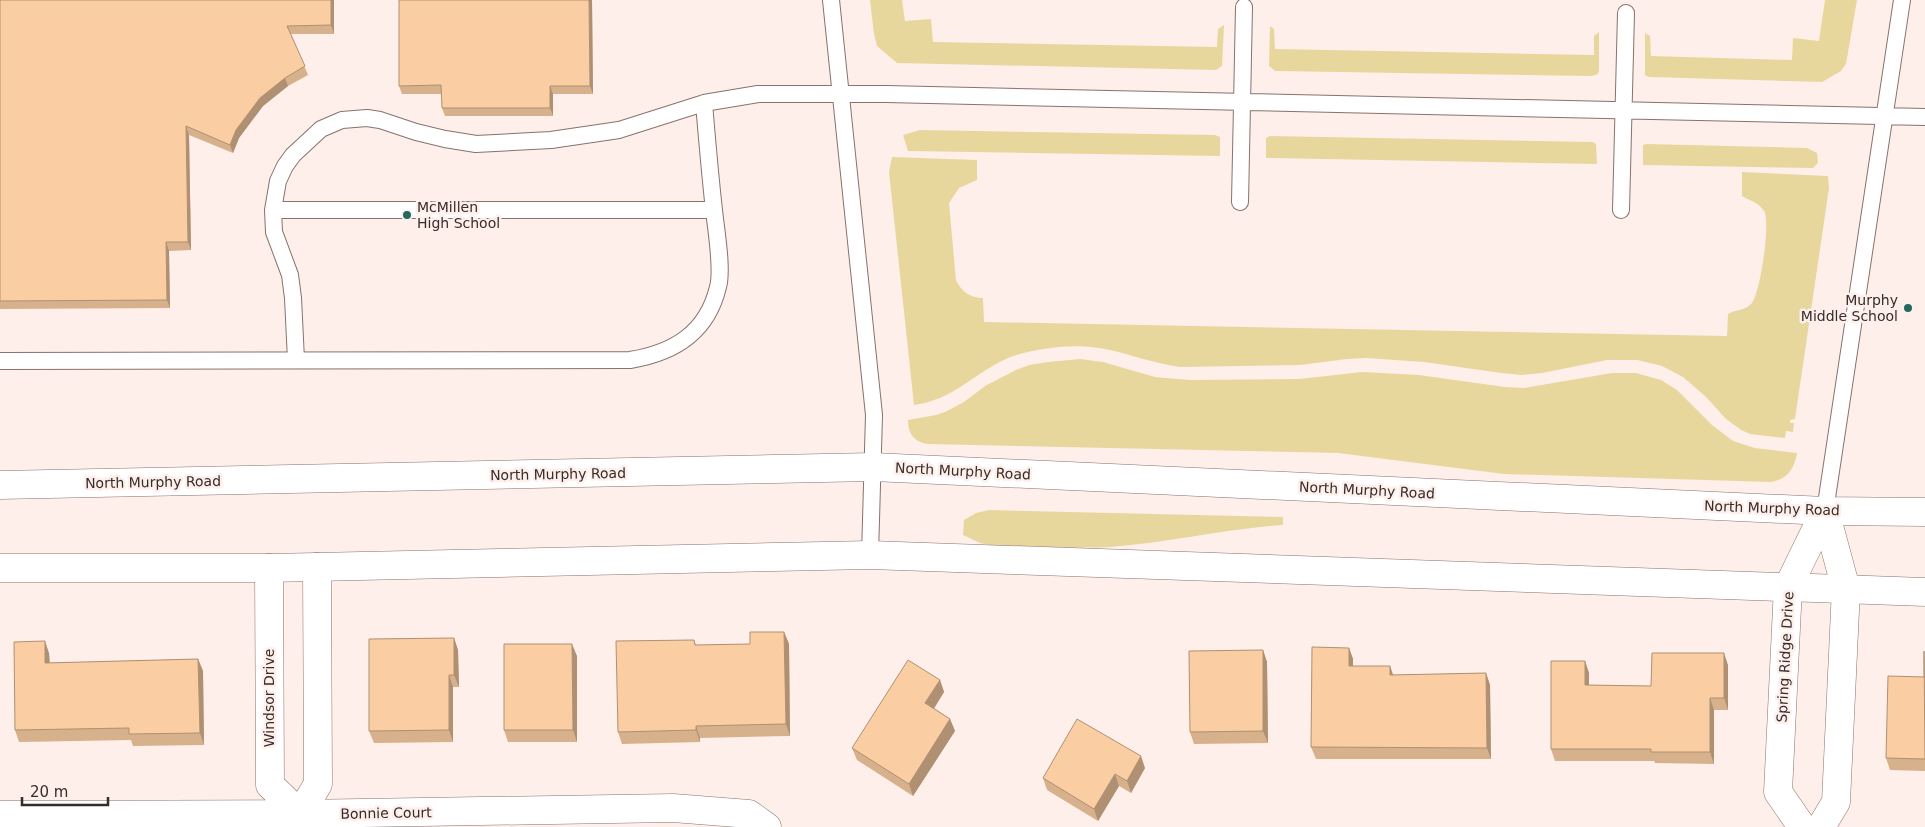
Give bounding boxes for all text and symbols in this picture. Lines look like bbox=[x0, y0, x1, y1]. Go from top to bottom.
place label: McMillen High School bbox=[417, 199, 500, 231]
marker: McMillen High School bbox=[401, 209, 413, 221]
place label: Murphy Middle School bbox=[1801, 292, 1898, 324]
marker: Murphy Middle School bbox=[1902, 302, 1914, 314]
street label: North Murphy Road bbox=[895, 459, 1031, 483]
street label: North Murphy Road bbox=[490, 465, 626, 483]
street label: North Murphy Road bbox=[85, 473, 221, 491]
street label: North Murphy Road bbox=[1299, 478, 1435, 502]
street label: North Murphy Road bbox=[1704, 498, 1840, 518]
street label: Spring Ridge Drive bbox=[1774, 591, 1796, 723]
street label: Windsor Drive bbox=[261, 649, 277, 747]
scale bar bbox=[22, 774, 109, 806]
text: 20 m bbox=[30, 783, 68, 801]
street label: Bonnie Court bbox=[340, 804, 432, 822]

